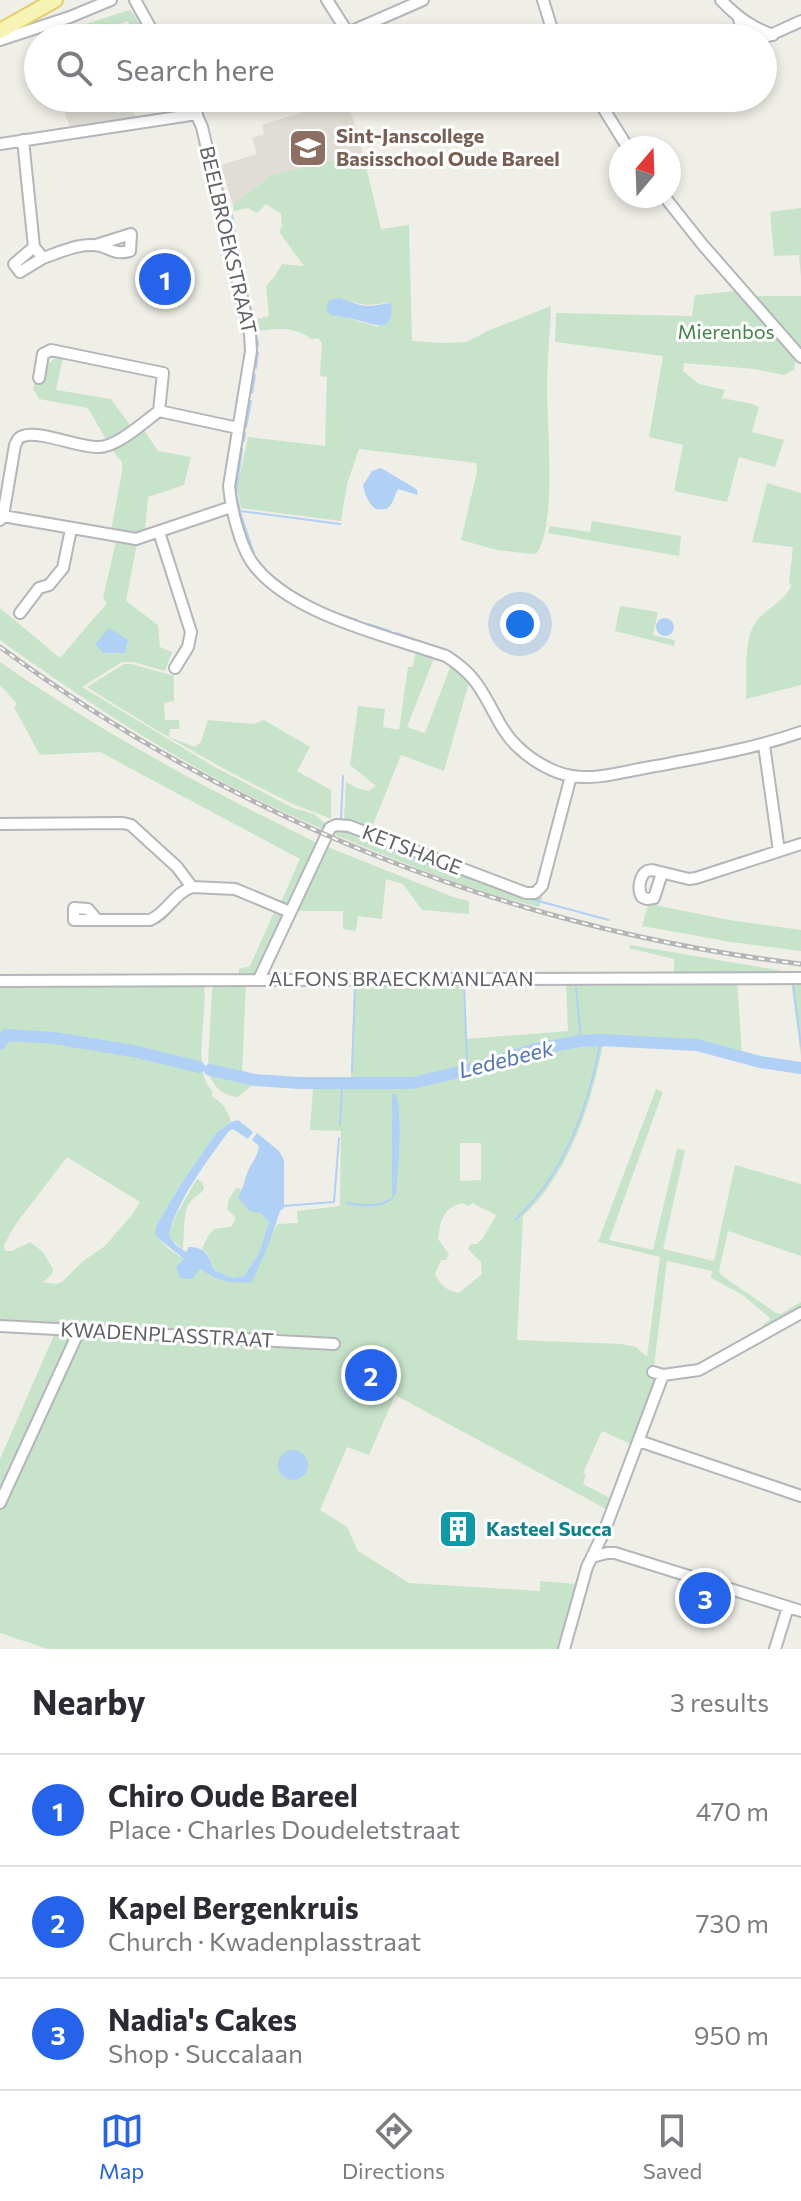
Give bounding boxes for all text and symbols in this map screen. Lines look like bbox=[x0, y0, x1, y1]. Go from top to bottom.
search box bbox=[24, 24, 777, 112]
icon: search bbox=[52, 46, 96, 90]
text: Search here bbox=[116, 50, 275, 87]
place label: Sint-Janscollege Basisschool Oude Bareel bbox=[336, 123, 560, 170]
school or university icon: Sint-Janscollege Basisschool Oude Bareel bbox=[287, 127, 329, 169]
north arrow bbox=[609, 136, 681, 208]
street label: BEELBROEKSTRAAT bbox=[196, 143, 262, 336]
pin: 1 bbox=[139, 249, 191, 309]
park label: Mierenbos bbox=[677, 319, 775, 343]
your location bbox=[500, 604, 540, 644]
street label: KETSHAGE bbox=[359, 819, 465, 879]
street label: ALFONS BRAECKMANLAAN bbox=[269, 966, 533, 990]
water label: Ledebeek bbox=[456, 1033, 557, 1083]
street label: KWADENPLASSTRAAT bbox=[60, 1316, 275, 1352]
pin: 2 bbox=[345, 1345, 397, 1405]
building icon: Kasteel Succa bbox=[437, 1508, 479, 1550]
place label: Kasteel Succa bbox=[486, 1516, 612, 1540]
pin: 3 bbox=[679, 1568, 731, 1628]
text: Nearby bbox=[32, 1680, 146, 1722]
text: 3 results bbox=[670, 1686, 769, 1717]
text: Chiro Oude Bareel bbox=[108, 1776, 358, 1813]
text: 1 bbox=[52, 1795, 64, 1826]
text: 470 m bbox=[696, 1795, 769, 1826]
text: Place · Charles Doudeletstraat bbox=[108, 1813, 460, 1844]
text: Kapel Bergenkruis bbox=[108, 1888, 359, 1925]
text: 2 bbox=[51, 1907, 65, 1938]
text: 730 m bbox=[696, 1907, 769, 1938]
text: Church · Kwadenplasstraat bbox=[108, 1925, 421, 1956]
text: Nadia's Cakes bbox=[108, 2000, 297, 2037]
text: 3 bbox=[50, 2019, 66, 2050]
text: 950 m bbox=[694, 2019, 769, 2050]
text: Shop · Succalaan bbox=[108, 2037, 303, 2068]
tab: Map bbox=[99, 2109, 144, 2184]
tab: Directions bbox=[342, 2109, 445, 2184]
tab: Saved bbox=[643, 2109, 702, 2184]

